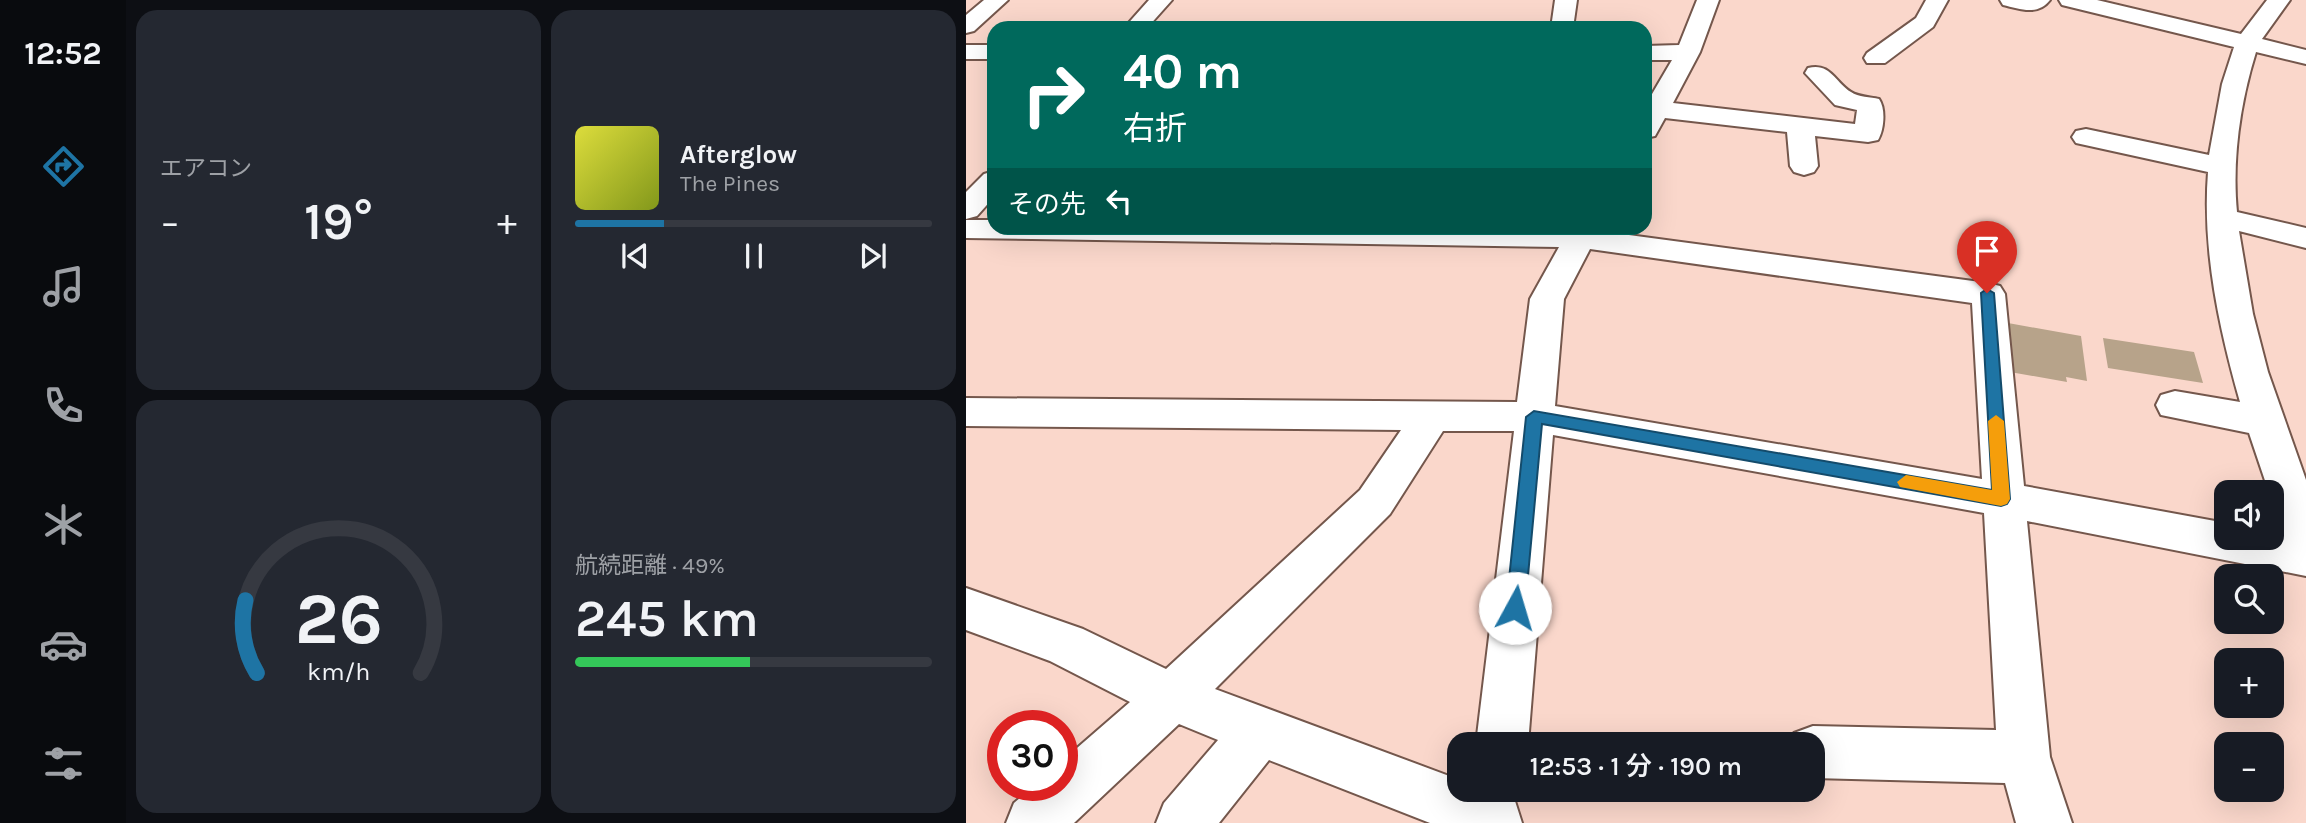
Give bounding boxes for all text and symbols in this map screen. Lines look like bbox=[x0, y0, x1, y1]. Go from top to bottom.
text: 12:52 bbox=[24, 35, 102, 72]
text: 40 m bbox=[1123, 43, 1242, 100]
icon: right bbox=[1008, 49, 1099, 140]
text: 右折 bbox=[1123, 110, 1187, 147]
text: Afterglow bbox=[680, 139, 797, 170]
icon: directions bbox=[39, 142, 88, 191]
text: エアコン bbox=[160, 155, 252, 182]
text: The Pines bbox=[680, 170, 780, 197]
icon: left bbox=[1100, 182, 1138, 220]
text: その先 bbox=[1008, 189, 1086, 220]
text: 19° bbox=[304, 191, 373, 252]
text: − bbox=[160, 200, 180, 245]
text: + bbox=[497, 200, 517, 245]
pin bbox=[1957, 221, 2017, 293]
icon: arrive bbox=[1968, 232, 2006, 270]
icon: previous bbox=[616, 237, 654, 275]
icon: pause bbox=[735, 237, 773, 275]
icon: next bbox=[854, 237, 892, 275]
icon: music bbox=[39, 262, 88, 311]
icon: phone bbox=[39, 381, 88, 430]
map controls bbox=[2214, 480, 2284, 802]
button: sound bbox=[2214, 480, 2284, 550]
icon: climate bbox=[39, 500, 88, 549]
text: 航続距離 · 49% bbox=[575, 552, 725, 579]
button: search bbox=[2214, 564, 2284, 634]
position arrow bbox=[1478, 571, 1552, 645]
text: 26 bbox=[294, 576, 383, 661]
text: 245 km bbox=[575, 588, 759, 649]
icon: car bbox=[39, 620, 88, 669]
button: + bbox=[2214, 648, 2284, 718]
text: km/h bbox=[307, 656, 370, 685]
speed limit sign: 30 bbox=[987, 710, 1078, 801]
button: − bbox=[2214, 732, 2284, 802]
icon: filters bbox=[39, 739, 88, 788]
text: 12:53 · 1 分 · 190 m bbox=[1530, 751, 1742, 782]

